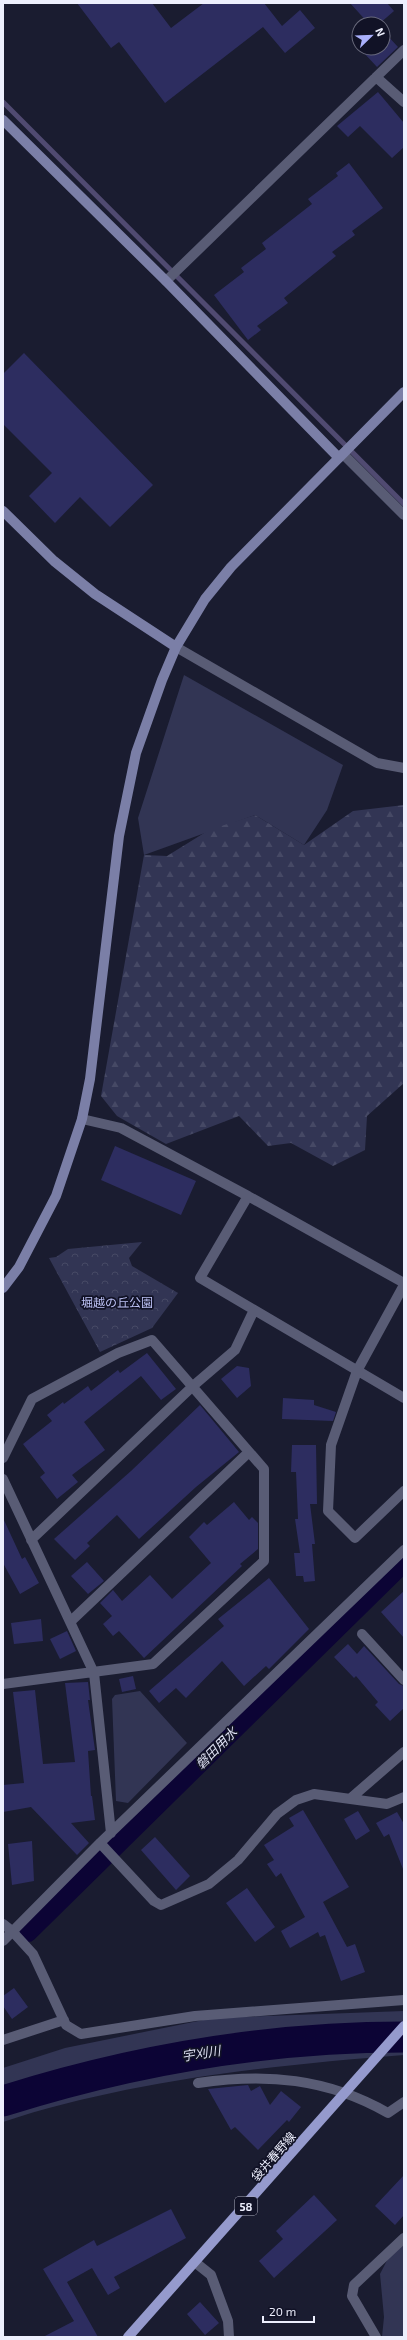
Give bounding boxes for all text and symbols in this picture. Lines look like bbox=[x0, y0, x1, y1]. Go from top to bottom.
north arrow bbox=[351, 16, 391, 56]
text: N bbox=[373, 26, 388, 38]
park label: 堀越の丘公園 bbox=[81, 1295, 153, 1309]
water label: 磐田用水 bbox=[192, 1723, 241, 1772]
water label: 宇刈川 bbox=[180, 2042, 223, 2064]
street label: 袋井春野線 bbox=[247, 2129, 298, 2184]
road number: 58 bbox=[235, 2197, 257, 2215]
scale bar bbox=[263, 2298, 314, 2324]
text: 20 m bbox=[269, 2304, 296, 2318]

